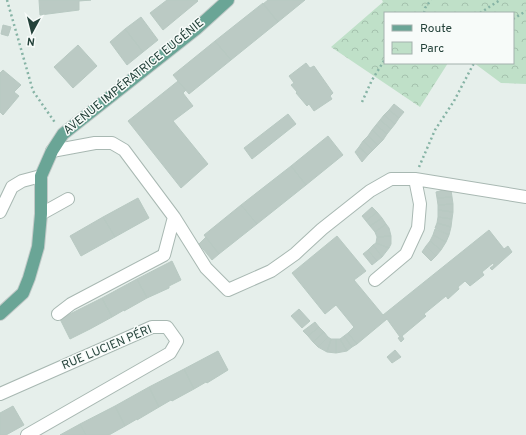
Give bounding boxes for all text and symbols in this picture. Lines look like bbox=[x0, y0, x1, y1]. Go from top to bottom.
north arrow bbox=[12, 12, 52, 52]
legend bbox=[384, 12, 514, 64]
street label: AVENUE IMPÉRATRICE EUGÉNIE bbox=[60, 15, 208, 139]
text: Route bbox=[420, 21, 452, 37]
text: N bbox=[26, 34, 36, 48]
text: Parc bbox=[420, 41, 444, 57]
street label: RUE LUCIEN PÉRI bbox=[59, 322, 155, 374]

